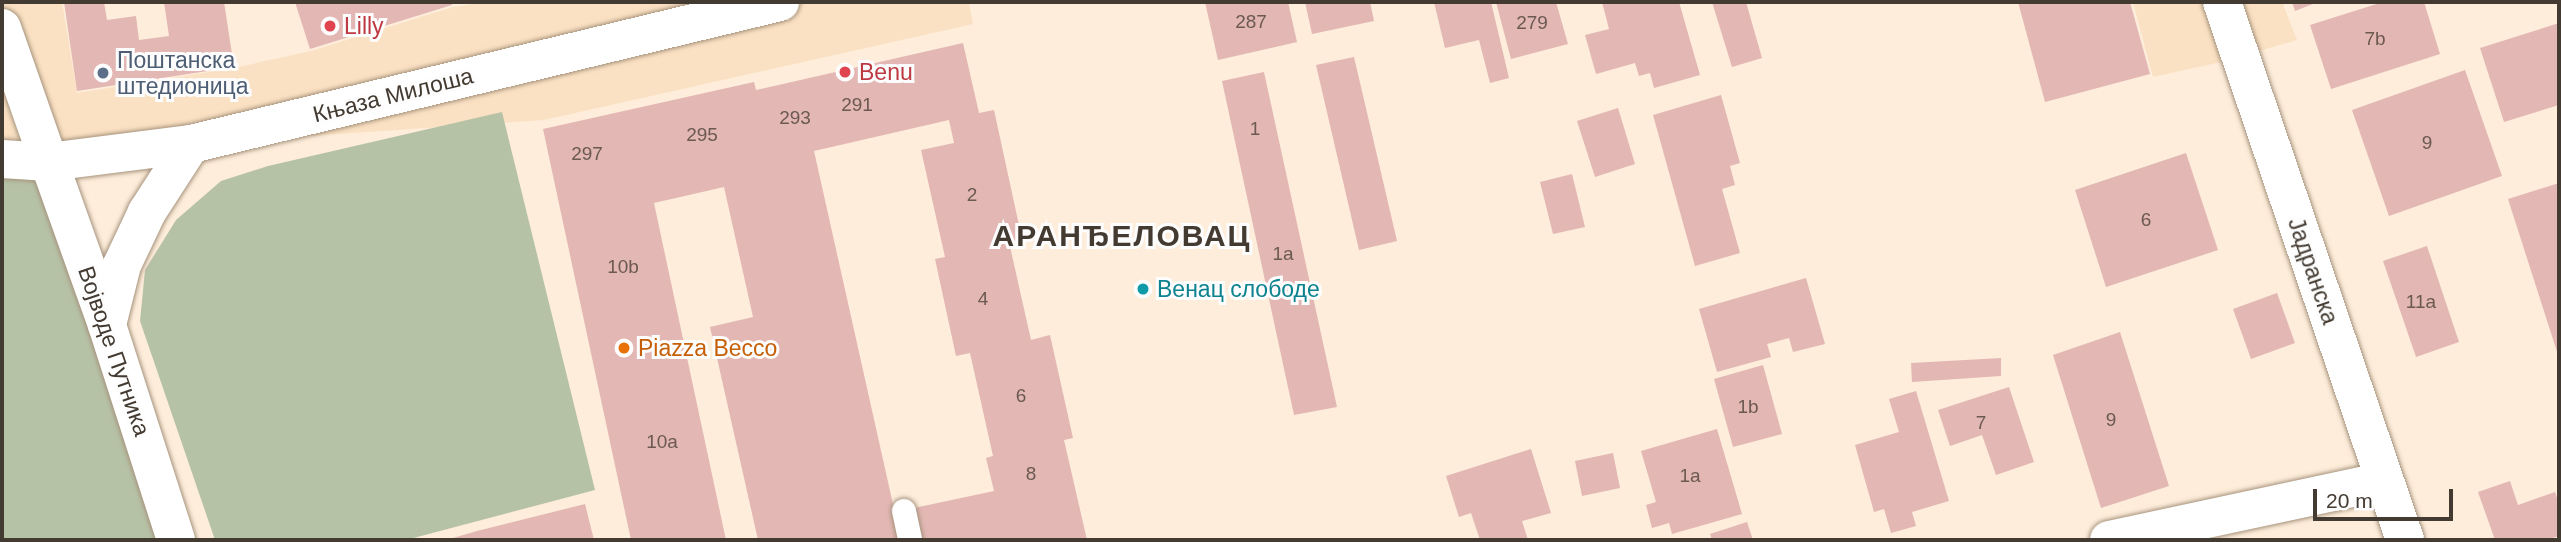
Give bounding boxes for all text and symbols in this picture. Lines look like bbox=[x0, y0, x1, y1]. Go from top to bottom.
house number: 287 bbox=[1235, 11, 1267, 33]
place label: Lilly bbox=[344, 12, 384, 40]
house number: 279 bbox=[1516, 12, 1548, 34]
marker: Lilly bbox=[322, 18, 338, 34]
house number: 7b bbox=[2364, 28, 2386, 50]
place label: Поштанска штедионица bbox=[117, 46, 249, 100]
place label: Benu bbox=[859, 58, 913, 86]
street label: Књаза Милоша bbox=[310, 62, 476, 128]
marker: Benu bbox=[837, 64, 853, 80]
marker: Поштанска штедионица bbox=[95, 65, 111, 81]
house number: 291 bbox=[841, 94, 873, 116]
house number: 293 bbox=[779, 107, 811, 129]
house number: 1 bbox=[1250, 118, 1260, 140]
house number: 295 bbox=[686, 124, 718, 146]
house number: 9 bbox=[2422, 132, 2432, 154]
house number: 297 bbox=[571, 143, 603, 165]
house number: 2 bbox=[967, 184, 977, 206]
house number: 6 bbox=[2141, 209, 2151, 231]
street label: Јадранска bbox=[2282, 214, 2344, 328]
district label: АРАНЂЕЛОВАЦ bbox=[994, 218, 1250, 254]
house number: 1a bbox=[1272, 243, 1294, 265]
house number: 10b bbox=[607, 256, 639, 278]
street label: Војводе Путника bbox=[72, 263, 156, 439]
place label: Венац слободе bbox=[1157, 275, 1320, 303]
marker: Венац слободе bbox=[1135, 281, 1151, 297]
house number: 4 bbox=[978, 288, 988, 310]
house number: 11a bbox=[2406, 291, 2436, 313]
place label: Piazza Becco bbox=[638, 334, 777, 362]
marker: Piazza Becco bbox=[616, 340, 632, 356]
house number: 6 bbox=[1016, 385, 1026, 407]
house number: 1b bbox=[1737, 396, 1759, 418]
house number: 9 bbox=[2106, 409, 2116, 431]
house number: 7 bbox=[1976, 412, 1986, 434]
house number: 10a bbox=[646, 431, 678, 453]
house number: 8 bbox=[1026, 463, 1036, 485]
house number: 1a bbox=[1679, 465, 1701, 487]
scale bar bbox=[2316, 476, 2456, 520]
text: 20 m bbox=[2326, 489, 2373, 512]

